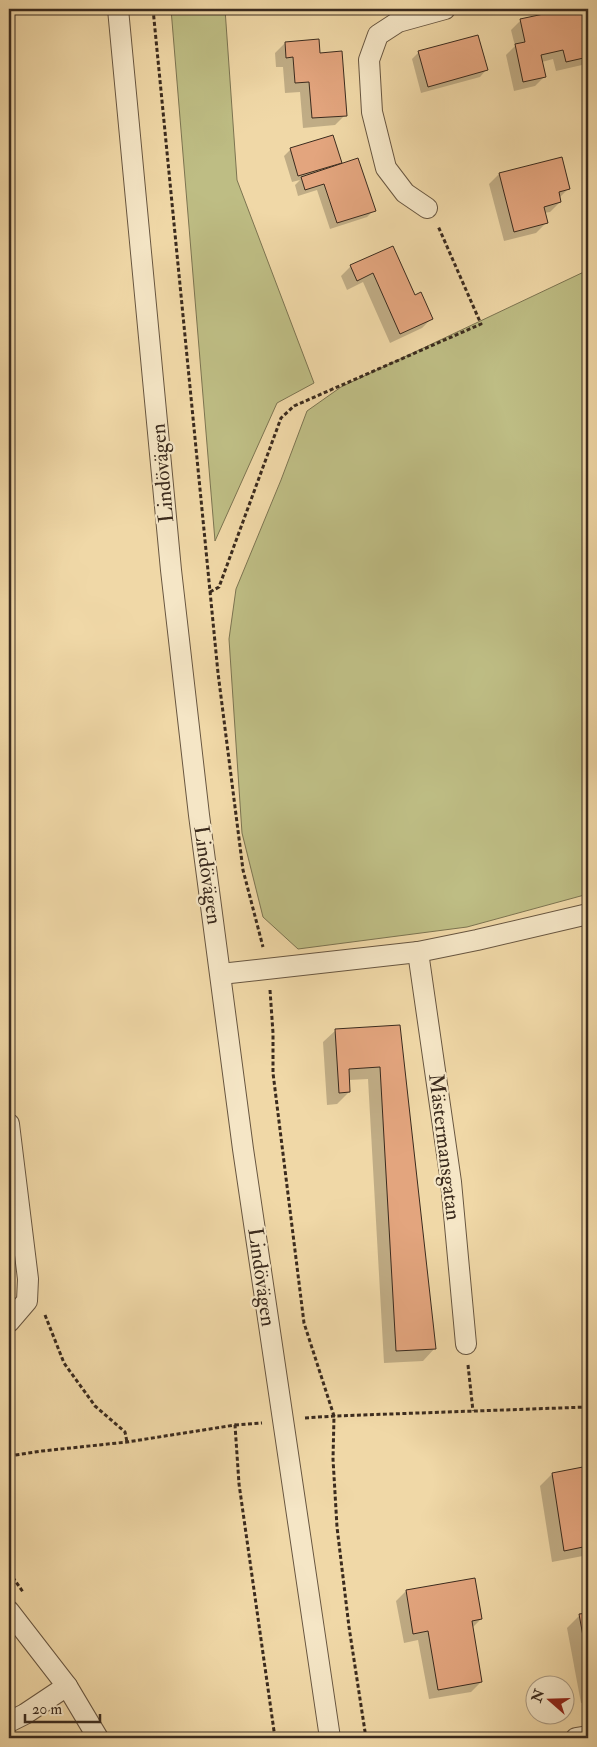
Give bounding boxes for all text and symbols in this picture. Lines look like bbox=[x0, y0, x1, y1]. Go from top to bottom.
street label: Lindövägen bbox=[145, 422, 180, 524]
street label: Lindövägen bbox=[187, 824, 228, 926]
street label: Mästermansgatan bbox=[422, 1072, 467, 1222]
street label: Lindövägen bbox=[241, 1226, 282, 1328]
north arrow bbox=[524, 1674, 574, 1724]
text: N bbox=[528, 1686, 549, 1705]
scale bar bbox=[25, 1692, 100, 1724]
text: 20 m bbox=[32, 1700, 62, 1719]

